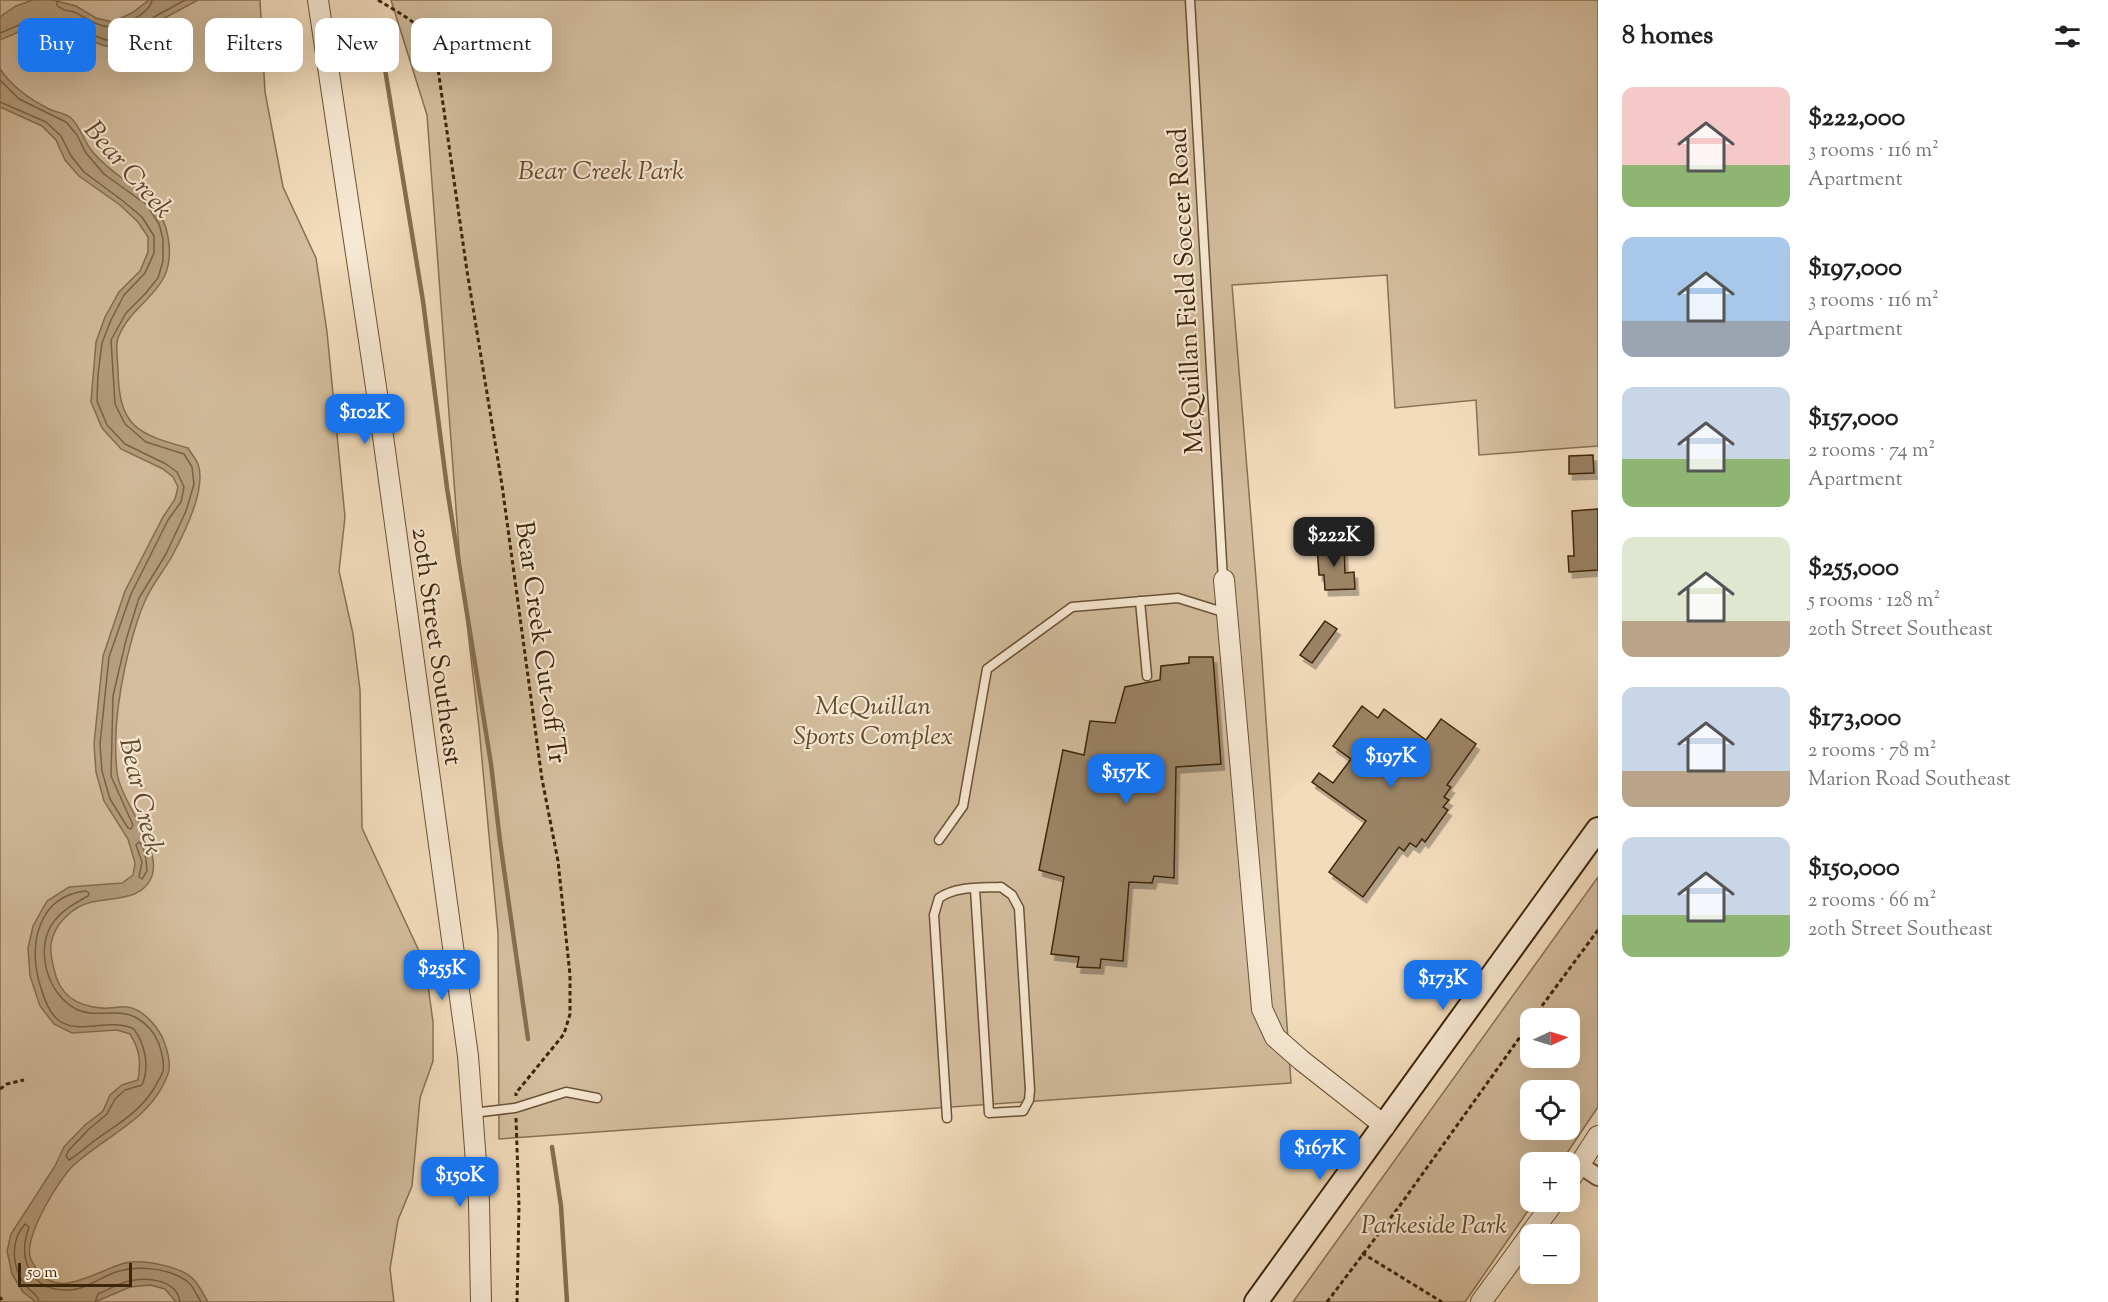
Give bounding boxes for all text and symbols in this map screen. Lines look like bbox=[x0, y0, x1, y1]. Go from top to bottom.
chip: Buy bbox=[18, 18, 96, 72]
chip: Rent bbox=[108, 18, 193, 72]
chip: Filters bbox=[205, 18, 303, 72]
chip: New bbox=[315, 18, 399, 72]
chip: Apartment bbox=[411, 18, 552, 72]
text: 8 homes bbox=[1622, 18, 1713, 55]
icon: filters bbox=[2051, 20, 2084, 53]
text: $222,000 bbox=[1808, 100, 1905, 137]
icon: home bbox=[1670, 111, 1742, 183]
water label: Bear Creek bbox=[73, 113, 181, 228]
street label: McQuillan Field Soccer Road bbox=[1160, 127, 1215, 455]
text: 3 rooms · 116 m² bbox=[1808, 137, 1939, 166]
park label: Bear Creek Park bbox=[518, 154, 684, 191]
text: Apartment bbox=[1808, 166, 1903, 195]
text: $197,000 bbox=[1808, 250, 1902, 287]
icon: home bbox=[1670, 261, 1742, 333]
text: 3 rooms · 116 m² bbox=[1808, 287, 1939, 316]
text: Apartment bbox=[1808, 316, 1903, 345]
pin: $102K bbox=[323, 394, 407, 445]
text: $102K bbox=[339, 399, 391, 428]
text: $157,000 bbox=[1808, 400, 1898, 437]
icon: home bbox=[1670, 411, 1742, 483]
text: 2 rooms · 74 m² bbox=[1808, 437, 1935, 466]
text: Apartment bbox=[1808, 466, 1903, 495]
pin: $222K bbox=[1292, 517, 1376, 568]
street label: Bear Creek Cut-off Tr bbox=[504, 519, 575, 766]
text: $222K bbox=[1307, 522, 1361, 551]
street label: 20th Street Southeast bbox=[401, 525, 471, 768]
text: $255,000 bbox=[1808, 550, 1899, 587]
icon: home bbox=[1670, 561, 1742, 633]
text: 5 rooms · 128 m² bbox=[1808, 587, 1940, 616]
text: 20th Street Southeast bbox=[1808, 616, 1993, 645]
park label: McQuillan Sports Complex bbox=[793, 689, 953, 756]
text: $173,000 bbox=[1808, 700, 1901, 737]
icon: home bbox=[1670, 711, 1742, 783]
water label: Bear Creek bbox=[107, 734, 172, 859]
text: 2 rooms · 78 m² bbox=[1808, 737, 1937, 766]
pin: $197K bbox=[1349, 738, 1433, 789]
text: $197K bbox=[1365, 743, 1417, 772]
pin: $157K bbox=[1084, 754, 1168, 805]
text: $157K bbox=[1102, 759, 1150, 788]
text: Marion Road Southeast bbox=[1808, 766, 2011, 795]
text: $150,000 bbox=[1808, 850, 1900, 887]
icon: home bbox=[1670, 861, 1742, 933]
text: 2 rooms · 66 m² bbox=[1808, 887, 1936, 916]
text: 20th Street Southeast bbox=[1808, 916, 1993, 945]
pin: $255K bbox=[400, 950, 484, 1001]
text: $255K bbox=[418, 955, 466, 984]
pin: $173K bbox=[1401, 960, 1485, 1011]
text: $173K bbox=[1418, 965, 1468, 994]
north arrow bbox=[1520, 1008, 1580, 1068]
map controls bbox=[1520, 1008, 1580, 1284]
button: locate bbox=[1520, 1080, 1580, 1140]
pin: $167K bbox=[1278, 1130, 1362, 1181]
text: $167K bbox=[1294, 1135, 1346, 1164]
button: + bbox=[1520, 1152, 1580, 1212]
pin: $150K bbox=[418, 1157, 502, 1208]
text: $150K bbox=[435, 1162, 485, 1191]
park label: Parkeside Park bbox=[1361, 1208, 1507, 1245]
button: − bbox=[1520, 1224, 1580, 1284]
scale bar bbox=[18, 1260, 132, 1288]
text: 50 m bbox=[27, 1262, 58, 1285]

